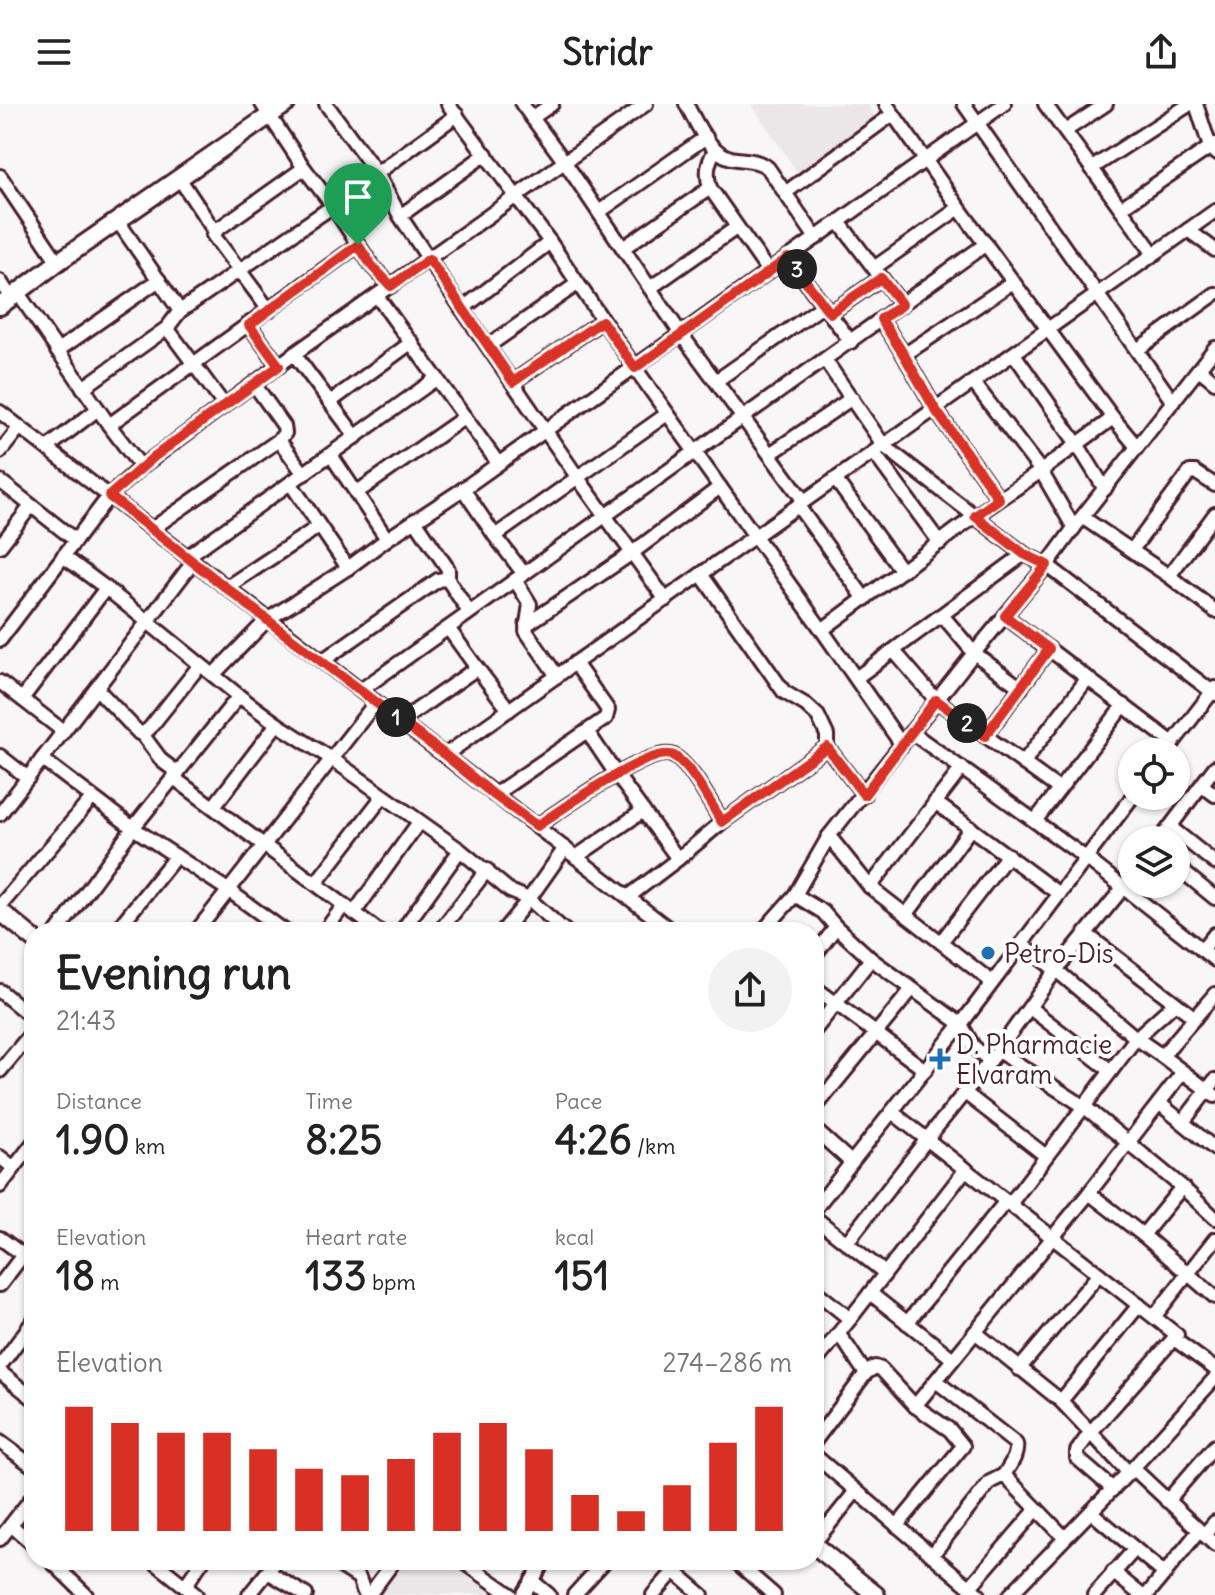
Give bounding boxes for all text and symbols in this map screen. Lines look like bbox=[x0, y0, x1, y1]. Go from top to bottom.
icon: menu bbox=[32, 30, 76, 74]
text: Stridr bbox=[562, 30, 653, 75]
icon: share bbox=[1139, 30, 1183, 74]
pin bbox=[324, 163, 392, 245]
icon: arrive bbox=[336, 175, 380, 219]
pin: 3 bbox=[777, 249, 817, 289]
text: 3 bbox=[791, 255, 803, 283]
pin: 1 bbox=[376, 697, 416, 737]
text: 1 bbox=[392, 703, 400, 731]
pin: 2 bbox=[947, 703, 987, 743]
text: 2 bbox=[961, 709, 973, 737]
map controls bbox=[1118, 738, 1190, 898]
button: locate bbox=[1118, 738, 1190, 810]
button: layers bbox=[1118, 826, 1190, 898]
place label: Petro-Dis bbox=[1004, 937, 1114, 970]
marker: Petro-Dis bbox=[979, 944, 997, 962]
text: Evening run bbox=[56, 946, 291, 1001]
button: share bbox=[708, 948, 792, 1032]
text: 21:43 bbox=[56, 1004, 116, 1037]
place label: D. Pharmacie Elvaram bbox=[956, 1028, 1112, 1091]
marker: D. Pharmacie Elvaram bbox=[931, 1050, 949, 1068]
text: Distance bbox=[56, 1087, 142, 1115]
text: Time bbox=[305, 1087, 353, 1115]
text: Pace bbox=[555, 1087, 602, 1115]
text: 1.90 bbox=[56, 1115, 129, 1165]
text: 8:25 bbox=[305, 1115, 382, 1165]
text: 4:26 bbox=[555, 1115, 632, 1165]
text: km bbox=[129, 1132, 165, 1160]
text: /km bbox=[632, 1132, 676, 1160]
text: Elevation bbox=[56, 1223, 146, 1251]
text: Heart rate bbox=[305, 1223, 407, 1251]
text: kcal bbox=[555, 1223, 594, 1251]
text: 18 bbox=[56, 1251, 95, 1301]
text: 133 bbox=[305, 1251, 367, 1301]
text: 151 bbox=[555, 1251, 609, 1301]
text: m bbox=[95, 1268, 119, 1296]
text: bpm bbox=[367, 1268, 416, 1296]
text: Elevation bbox=[56, 1346, 163, 1379]
text: 274–286 m bbox=[663, 1346, 792, 1379]

